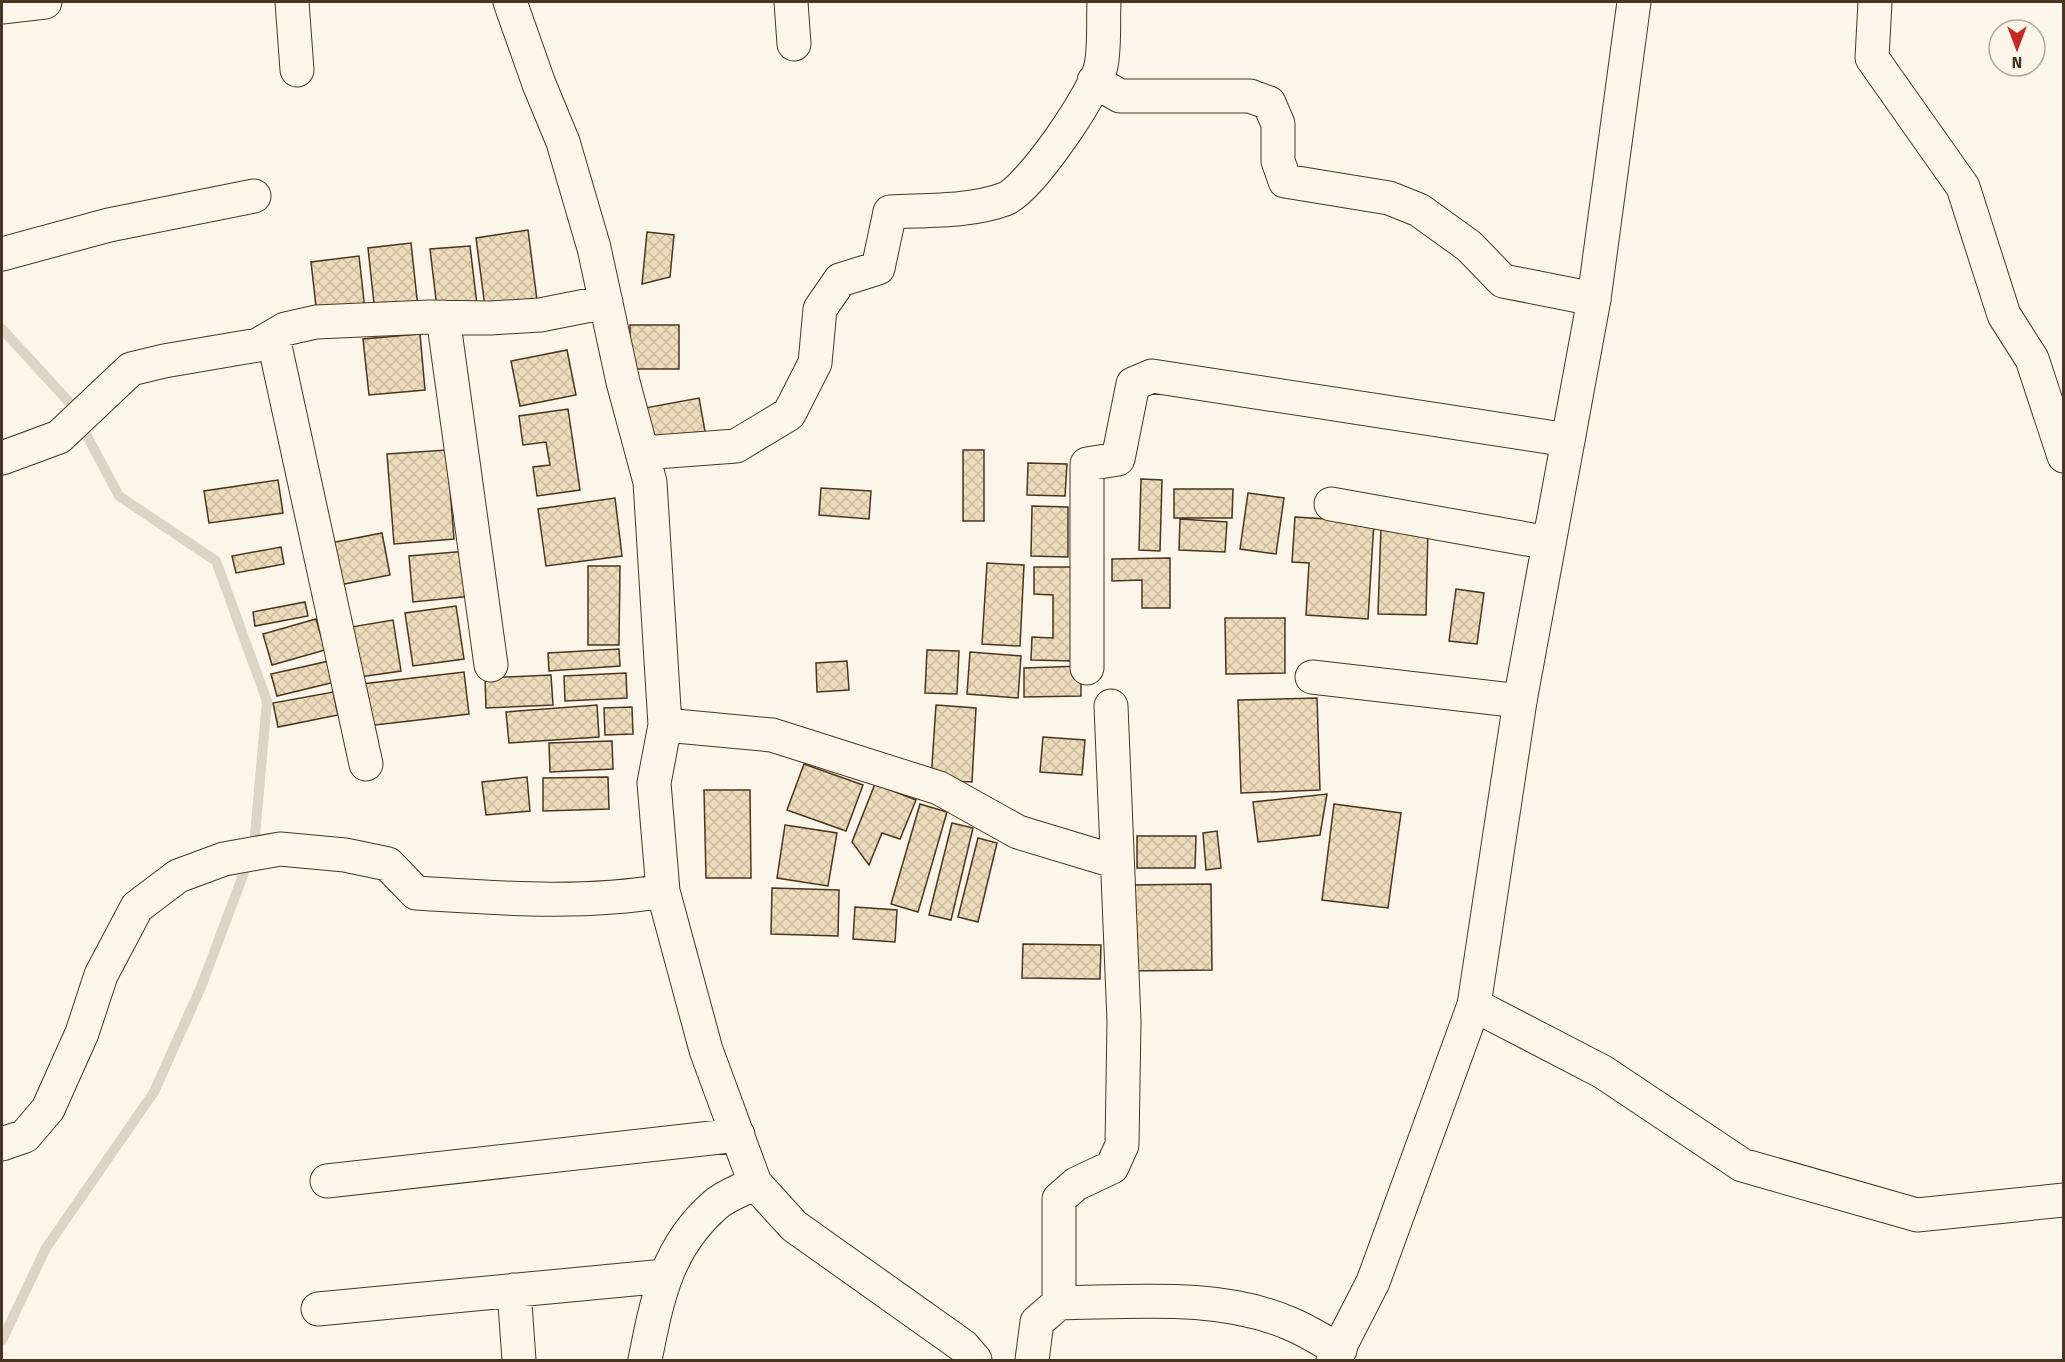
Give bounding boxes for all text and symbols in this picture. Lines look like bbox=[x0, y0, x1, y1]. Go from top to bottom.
north arrow bbox=[1987, 18, 2047, 78]
text: N bbox=[2012, 53, 2022, 72]

